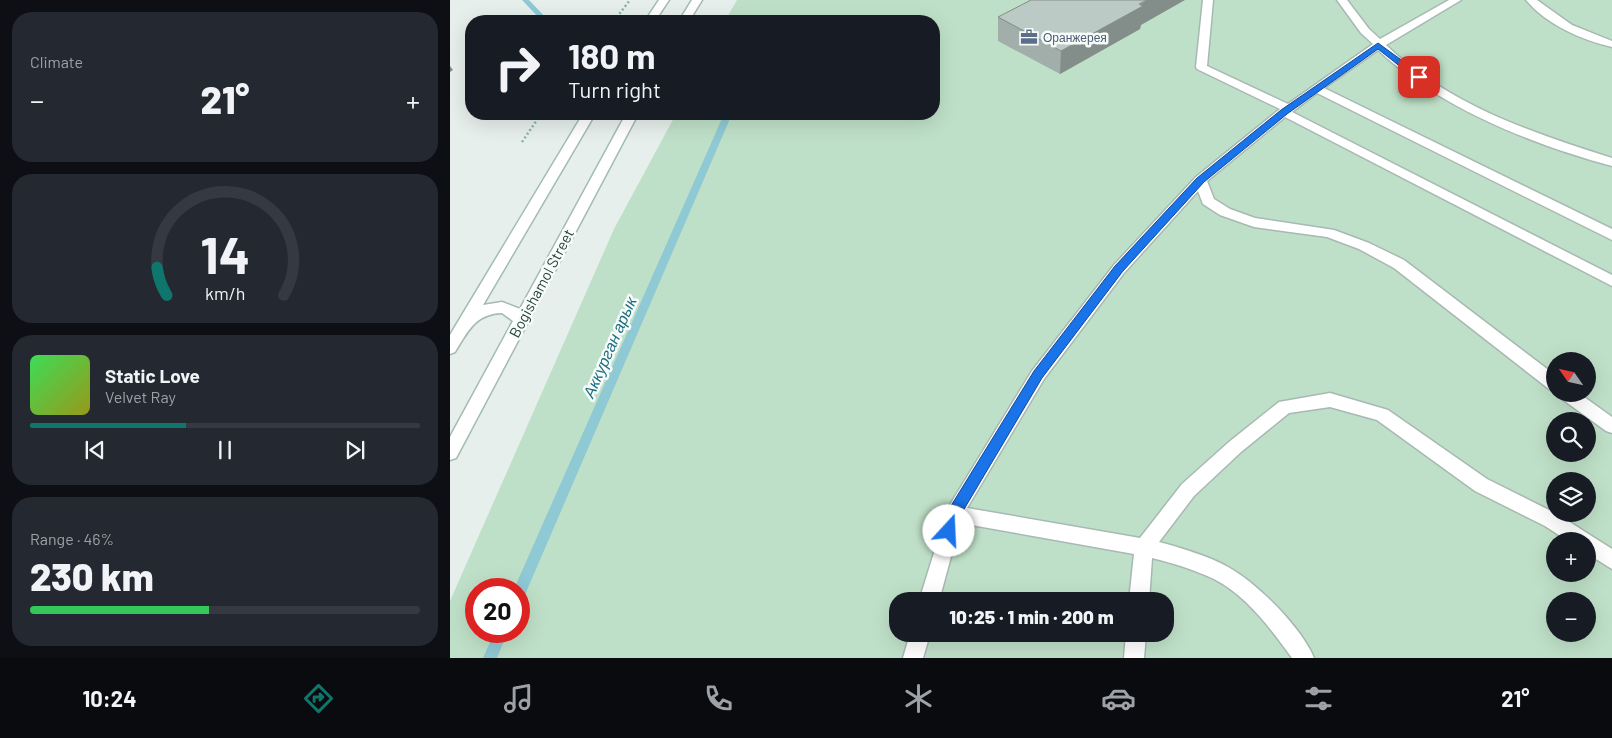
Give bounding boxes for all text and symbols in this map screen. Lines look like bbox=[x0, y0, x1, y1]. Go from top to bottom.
office icon: Оранжерея bbox=[1019, 27, 1039, 47]
place label: Оранжерея bbox=[1043, 30, 1107, 45]
text: 180 m bbox=[568, 34, 656, 76]
icon: right bbox=[485, 35, 550, 100]
text: Climate bbox=[30, 52, 83, 71]
pin bbox=[1398, 56, 1440, 98]
icon: arrive bbox=[1405, 63, 1433, 91]
text: 21° bbox=[200, 76, 250, 122]
text: Turn right bbox=[568, 76, 661, 102]
text: − bbox=[30, 83, 44, 117]
text: + bbox=[406, 83, 420, 117]
text: 14 bbox=[200, 222, 250, 284]
street label: Bogishamol Street bbox=[505, 226, 577, 340]
text: km/h bbox=[205, 282, 245, 304]
water label: Аккурган арык bbox=[578, 292, 640, 401]
north arrow bbox=[1546, 352, 1596, 402]
map controls bbox=[1546, 352, 1596, 642]
text: Static Love bbox=[105, 364, 200, 387]
text: Velvet Ray bbox=[105, 387, 176, 406]
button: search bbox=[1546, 412, 1596, 462]
icon: previous bbox=[81, 436, 109, 464]
icon: pause bbox=[211, 436, 239, 464]
icon: next bbox=[341, 436, 369, 464]
button: layers bbox=[1546, 472, 1596, 522]
position arrow bbox=[922, 504, 974, 556]
text: Range · 46% bbox=[30, 529, 114, 548]
button: + bbox=[1546, 532, 1596, 582]
text: 230 km bbox=[30, 553, 154, 599]
speed limit sign: 20 bbox=[465, 578, 530, 643]
button: − bbox=[1546, 592, 1596, 642]
text: 10:25 · 1 min · 200 m bbox=[949, 605, 1114, 628]
icon: directions bbox=[301, 681, 336, 716]
icon: music bbox=[501, 681, 536, 716]
icon: phone bbox=[701, 681, 736, 716]
icon: climate bbox=[901, 681, 936, 716]
icon: car bbox=[1101, 681, 1136, 716]
icon: filters bbox=[1301, 681, 1336, 716]
text: 10:24 bbox=[82, 685, 136, 711]
text: 21° bbox=[1501, 685, 1529, 711]

